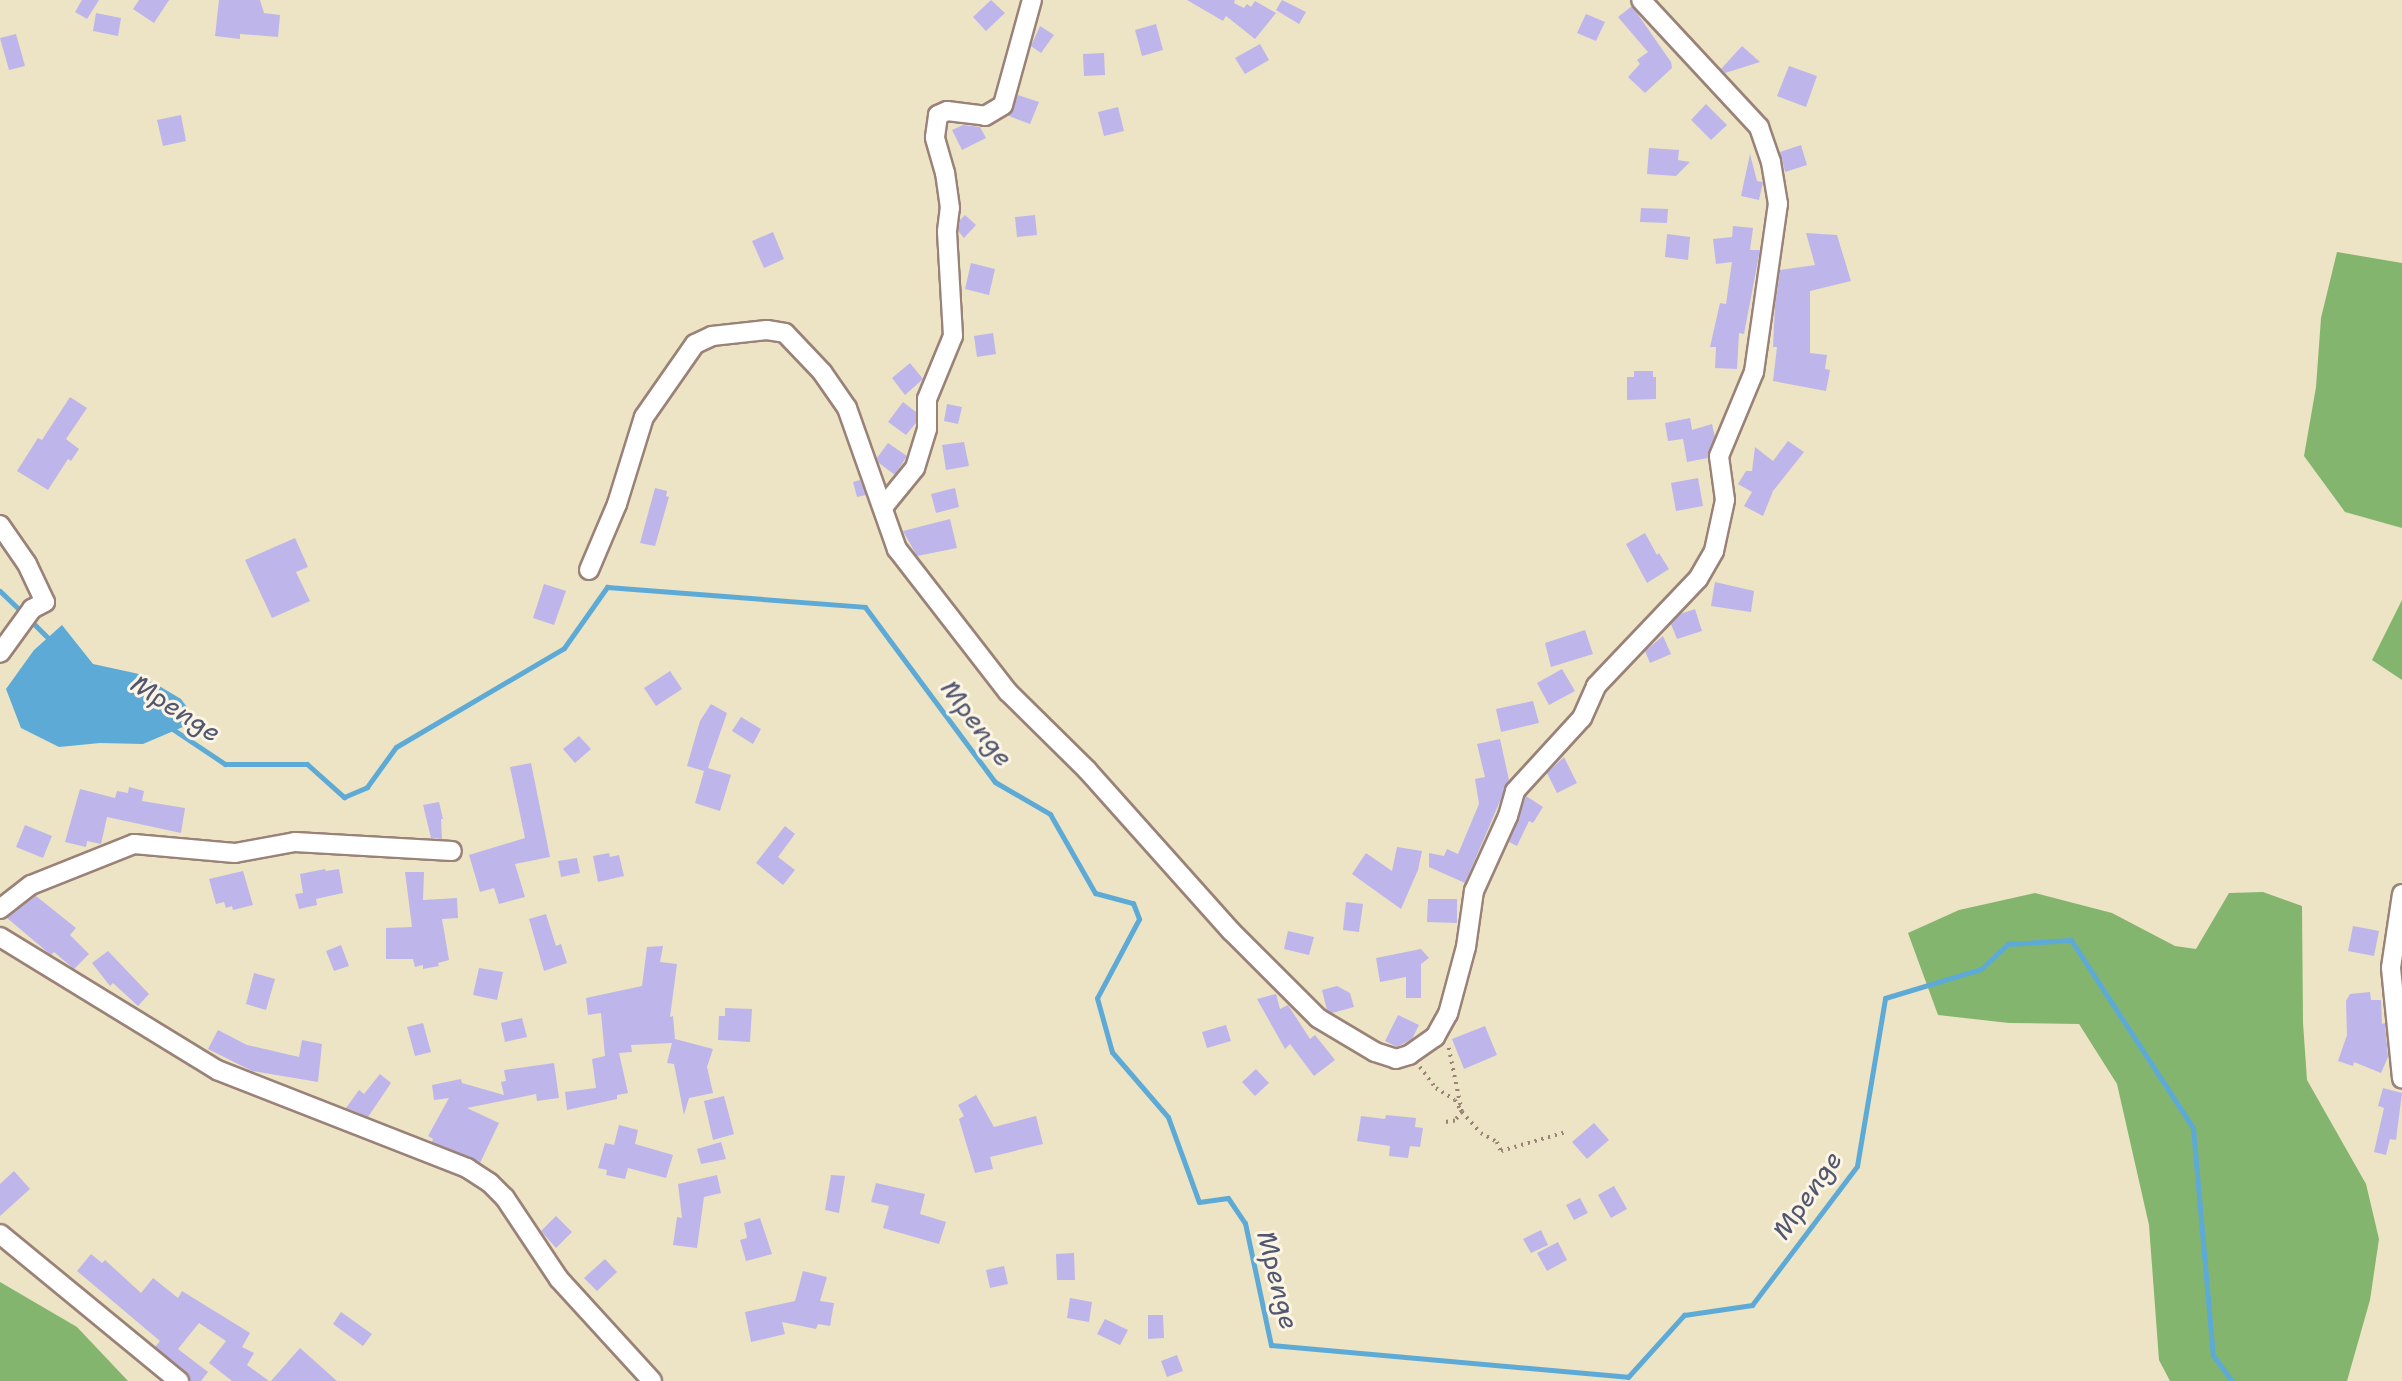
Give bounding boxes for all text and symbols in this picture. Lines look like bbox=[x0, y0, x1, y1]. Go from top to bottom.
water label: Mpenge bbox=[125, 668, 227, 748]
water label: Mpenge bbox=[934, 673, 1020, 773]
water label: Mpenge bbox=[1765, 1145, 1849, 1245]
water label: Mpenge bbox=[1251, 1227, 1305, 1333]

